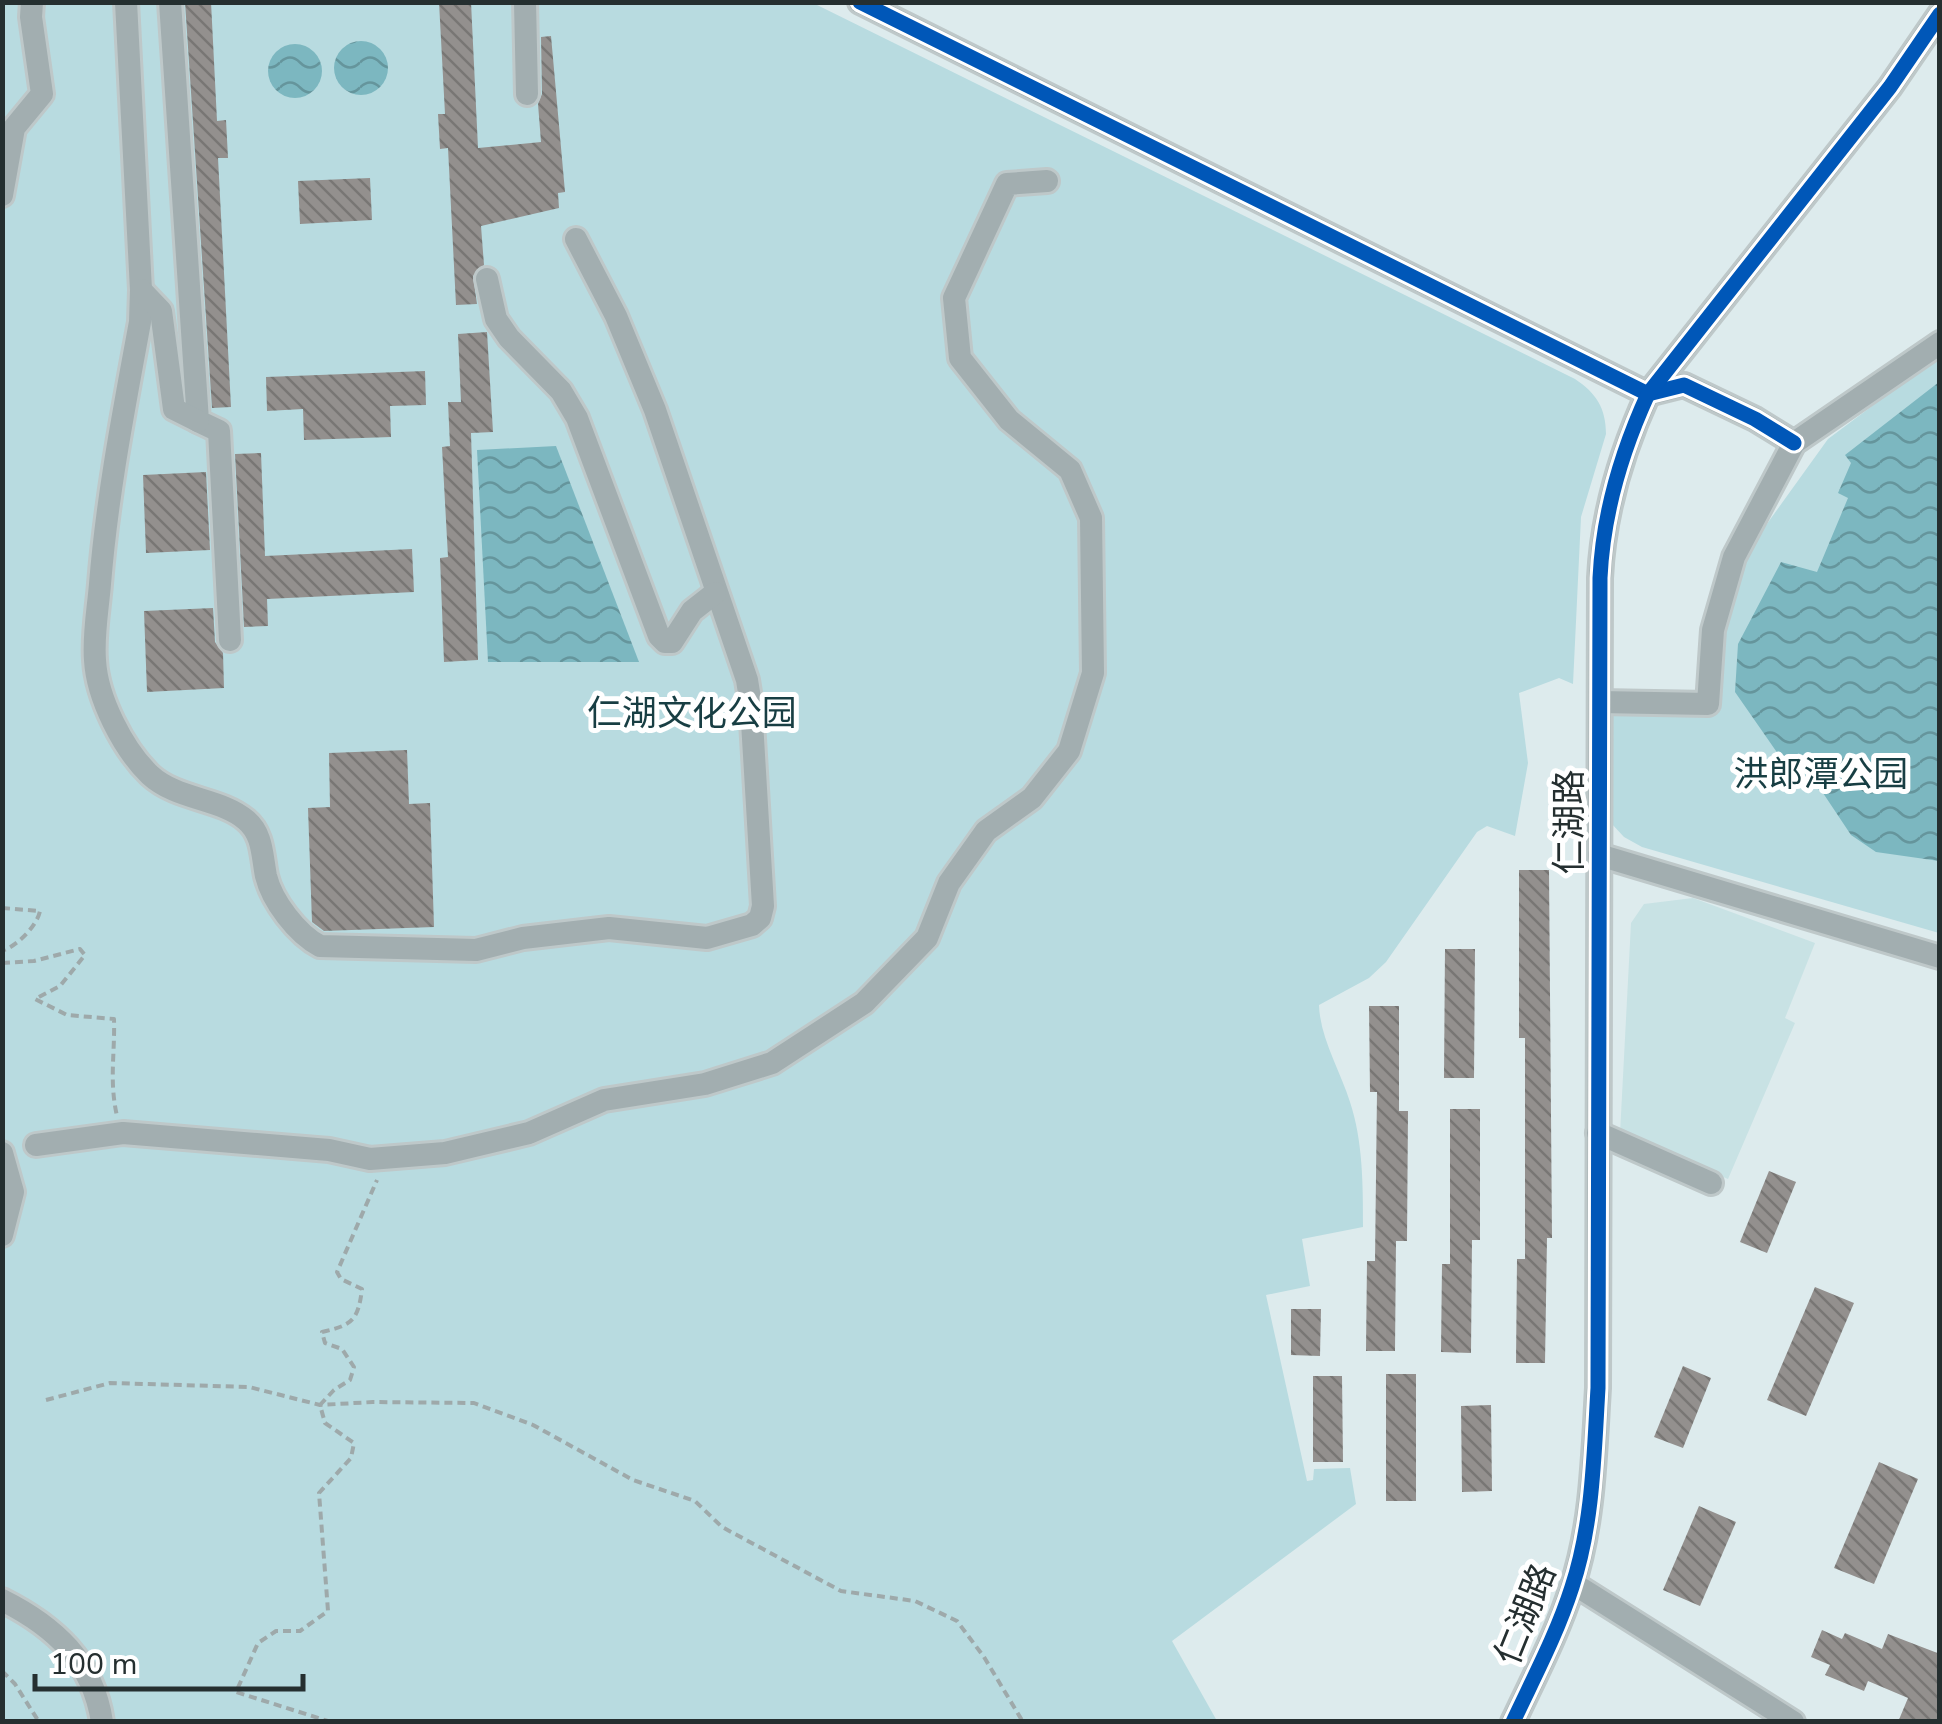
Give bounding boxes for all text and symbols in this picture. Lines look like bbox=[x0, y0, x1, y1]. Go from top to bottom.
park label: 仁湖文化公园 bbox=[587, 690, 797, 737]
park label: 洪郎潭公园 bbox=[1733, 751, 1909, 798]
street label: 仁湖路 bbox=[1546, 769, 1593, 875]
street label: 仁湖路 bbox=[1484, 1557, 1567, 1672]
scale bar bbox=[35, 1629, 302, 1691]
text: 100 m bbox=[50, 1644, 137, 1685]

